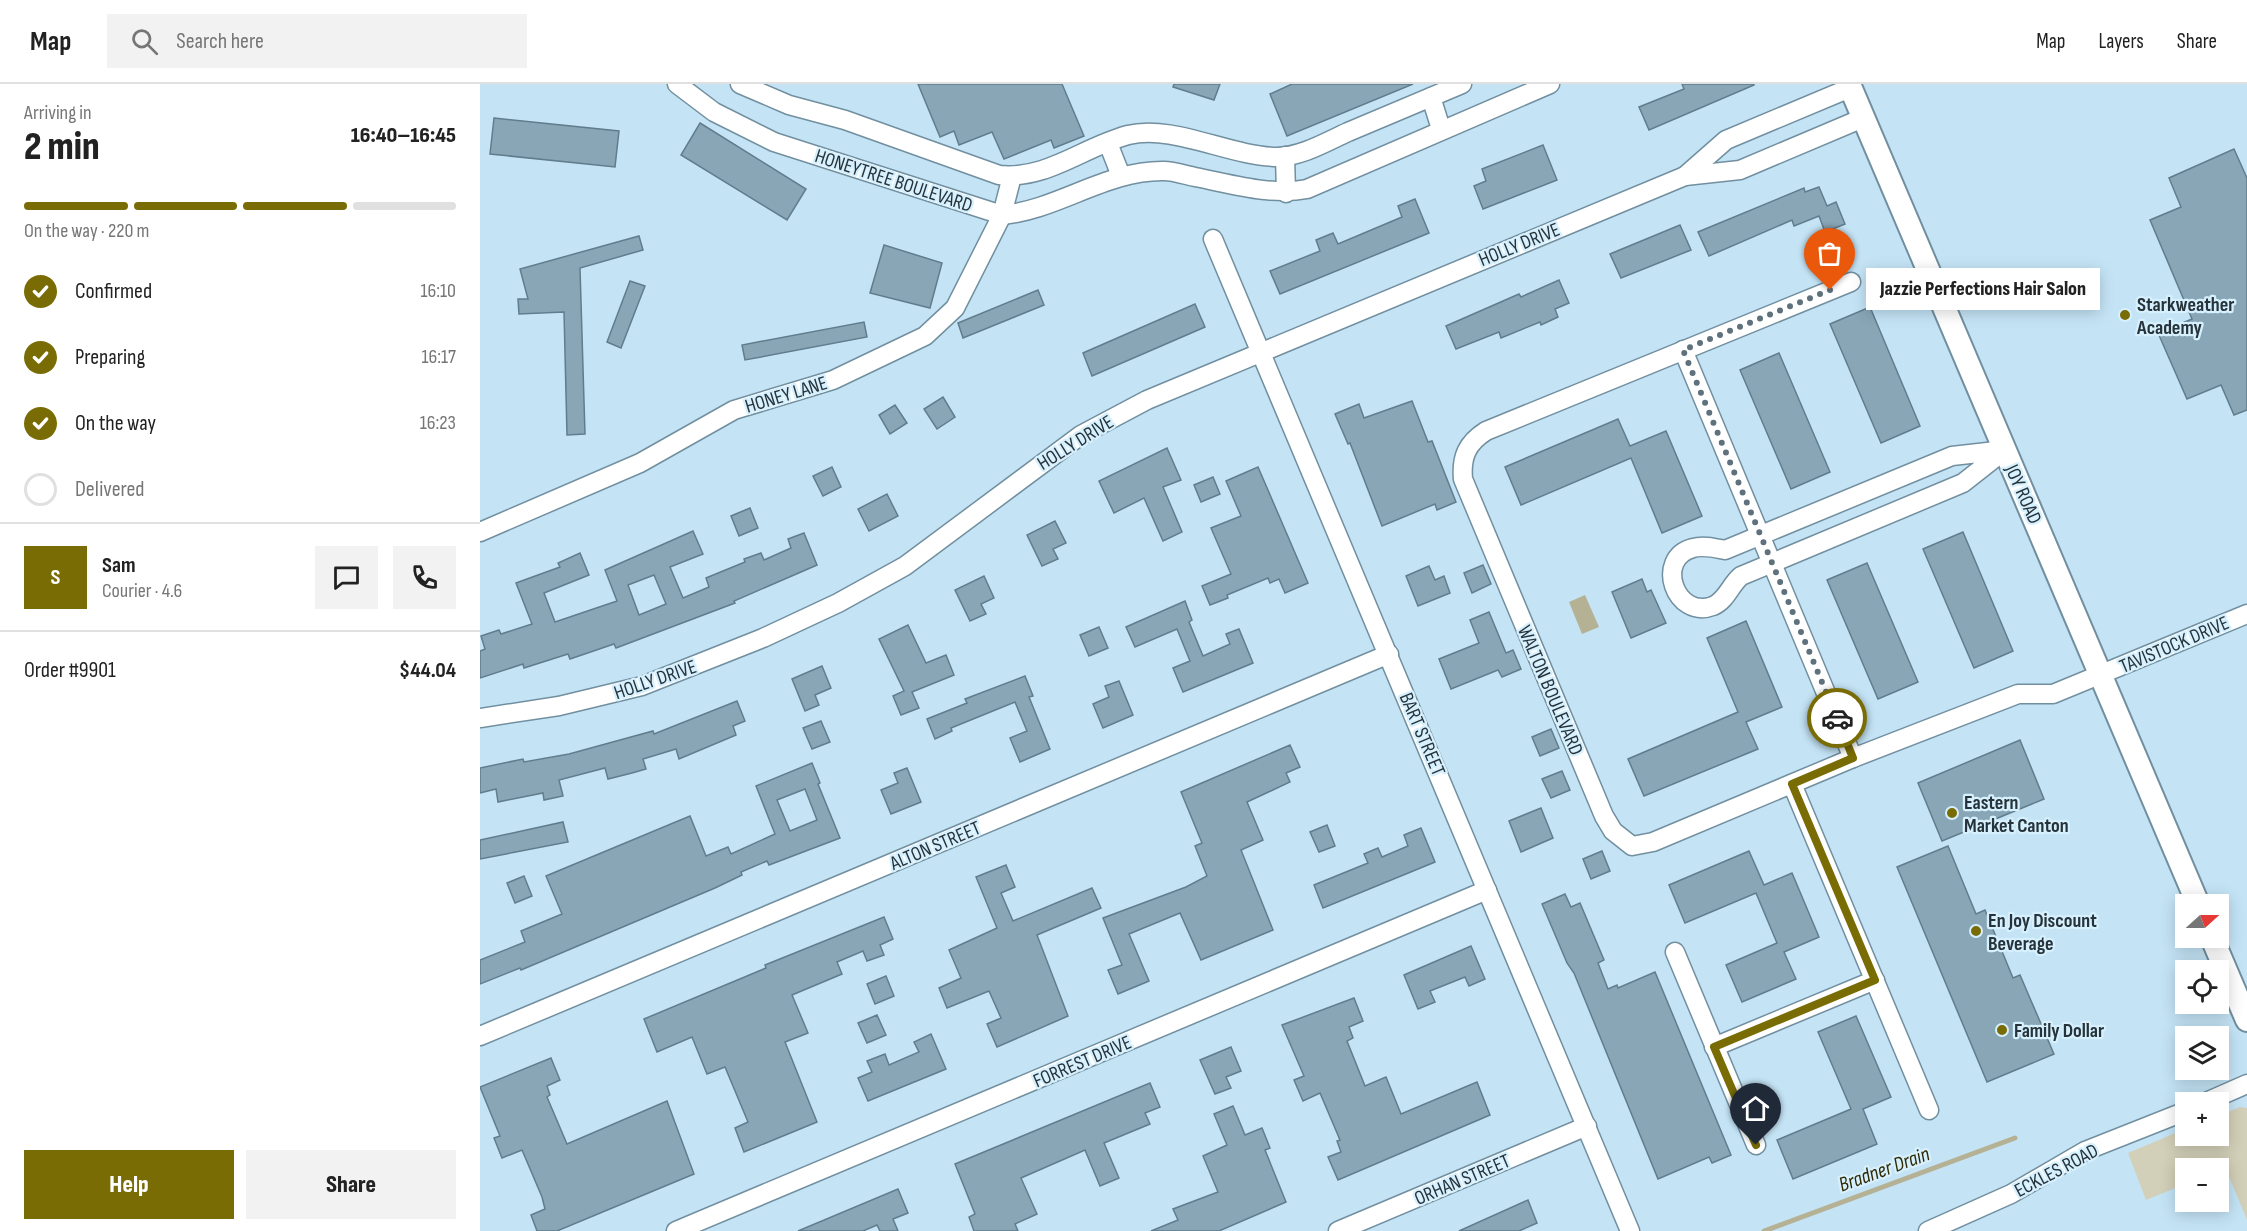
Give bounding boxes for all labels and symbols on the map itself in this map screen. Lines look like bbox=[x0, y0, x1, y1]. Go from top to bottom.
street label: HONEYTREE BOULEVARD bbox=[812, 144, 976, 218]
street label: HOLLY DRIVE bbox=[1475, 218, 1563, 272]
pin bbox=[1804, 228, 1855, 290]
callout: Jazzie Perfections Hair Salon bbox=[1866, 269, 2100, 311]
place label: Starkweather Academy bbox=[2136, 293, 2234, 340]
marker: Starkweather Academy bbox=[2118, 308, 2132, 322]
street label: HONEY LANE bbox=[742, 371, 830, 419]
street label: HOLLY DRIVE bbox=[1033, 410, 1118, 476]
street label: JOY ROAD bbox=[1999, 460, 2047, 528]
street label: TAVISTOCK DRIVE bbox=[2116, 611, 2233, 679]
street label: WALTON BOULEVARD bbox=[1512, 622, 1588, 759]
street label: HOLLY DRIVE bbox=[611, 655, 700, 705]
courier bbox=[1807, 688, 1867, 748]
street label: BART STREET bbox=[1394, 689, 1450, 780]
place label: Eastern Market Canton bbox=[1964, 791, 2069, 838]
marker: Eastern Market Canton bbox=[1945, 806, 1959, 820]
street label: ALTON STREET bbox=[886, 816, 984, 876]
north arrow bbox=[2175, 894, 2229, 948]
place label: En Joy Discount Beverage bbox=[1988, 909, 2097, 956]
marker: En Joy Discount Beverage bbox=[1969, 924, 1983, 938]
place label: Family Dollar bbox=[2014, 1019, 2104, 1043]
marker: Family Dollar bbox=[1995, 1023, 2009, 1037]
street label: FORREST DRIVE bbox=[1030, 1031, 1135, 1093]
pin bbox=[1730, 1083, 1781, 1145]
street label: ECKLES ROAD bbox=[2011, 1139, 2102, 1203]
water label: Bradner Drain bbox=[1835, 1141, 1933, 1197]
street label: ORHAN STREET bbox=[1411, 1149, 1514, 1211]

